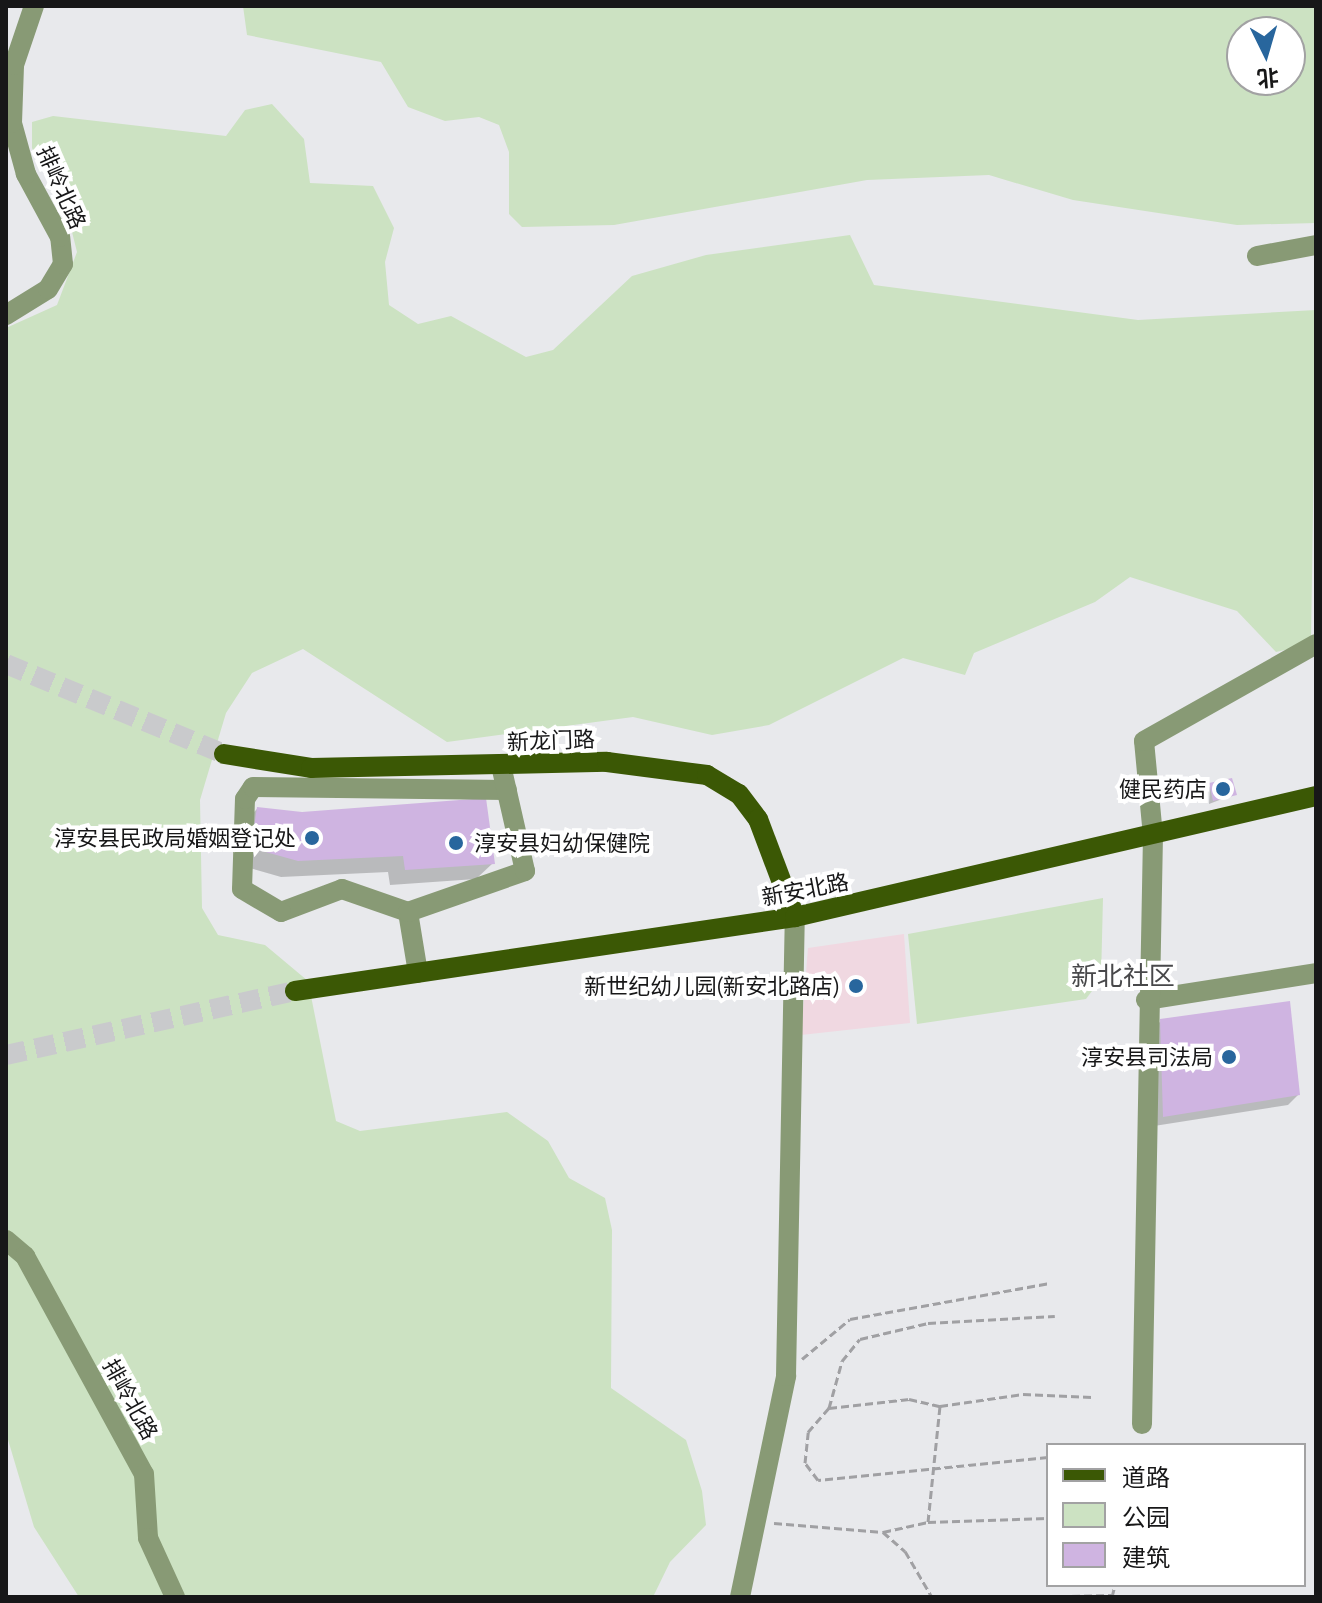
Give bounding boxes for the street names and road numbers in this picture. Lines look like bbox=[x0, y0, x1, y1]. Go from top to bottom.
street label: 排岭北路 bbox=[32, 141, 92, 233]
street label: 新龙门路 bbox=[507, 725, 595, 755]
street label: 新安北路 bbox=[759, 868, 851, 910]
street label: 排岭北路 bbox=[98, 1354, 164, 1444]

